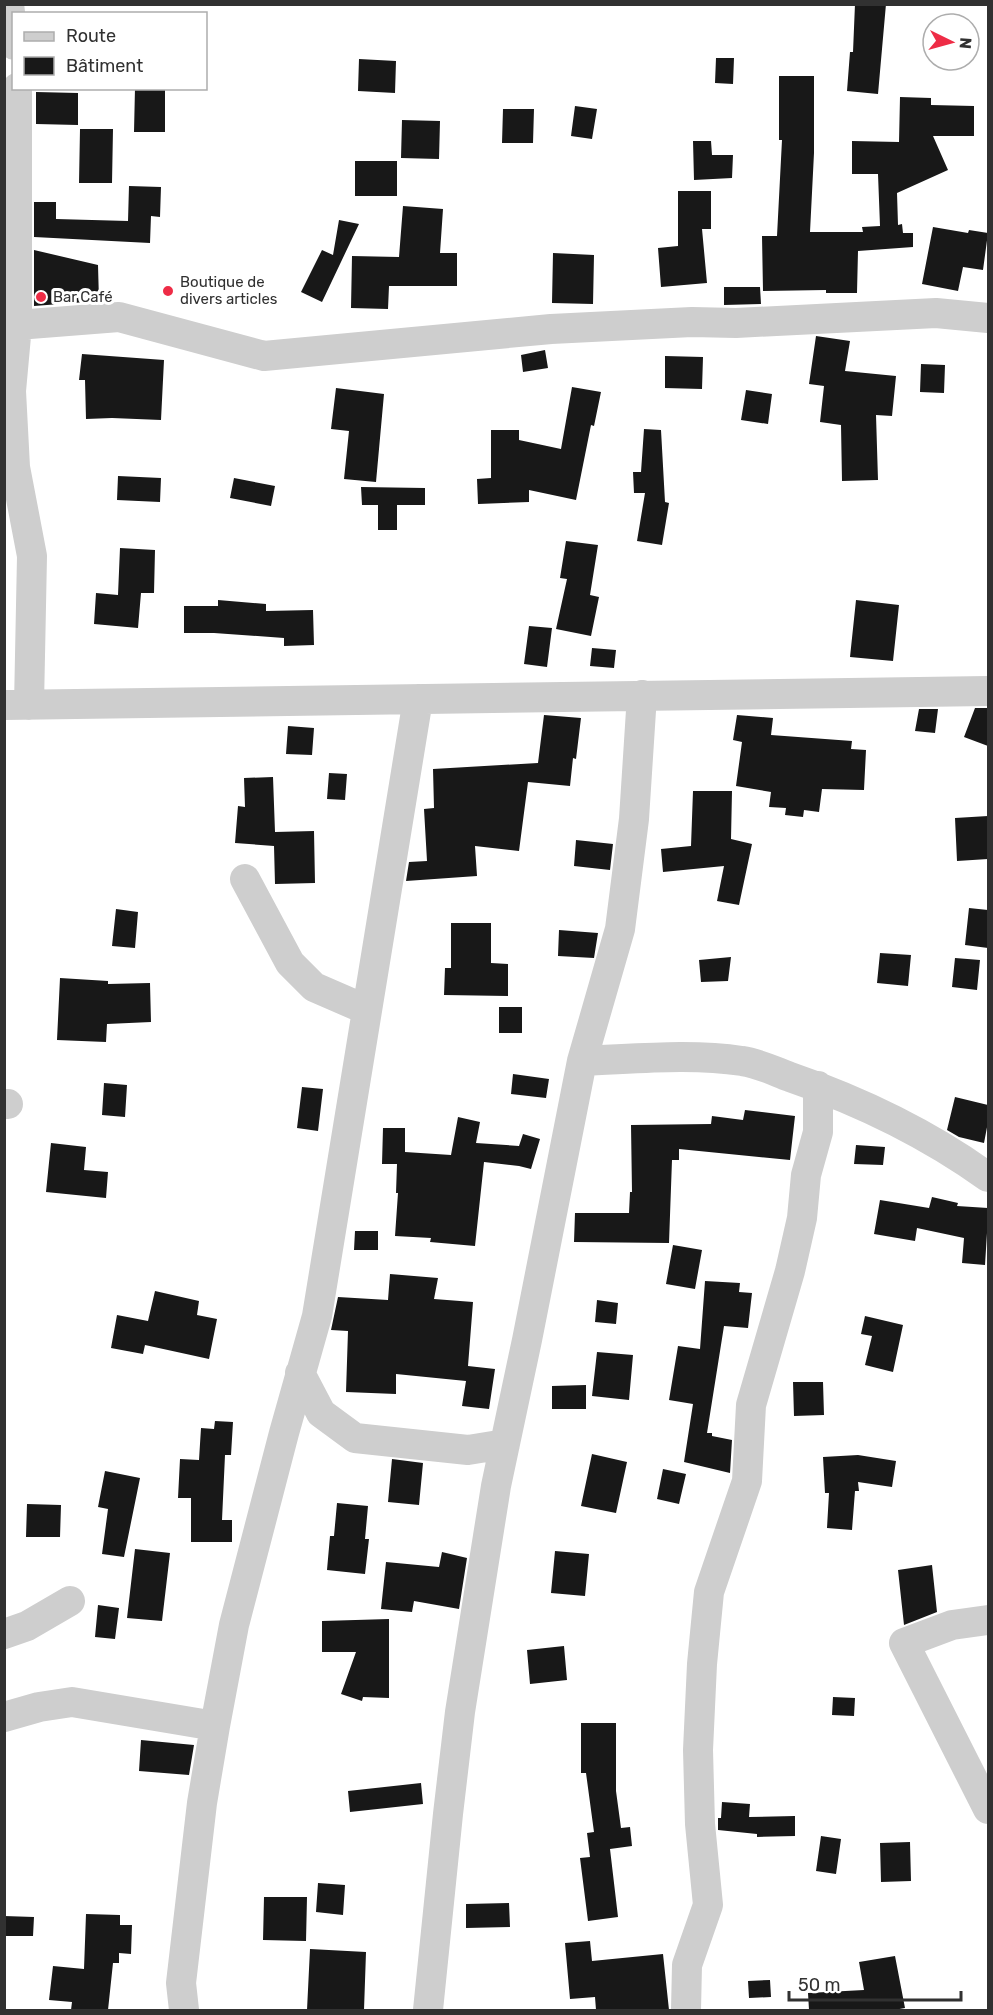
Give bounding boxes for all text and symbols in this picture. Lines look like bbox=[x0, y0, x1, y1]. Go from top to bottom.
legend bbox=[12, 12, 207, 90]
north arrow bbox=[921, 12, 981, 72]
text: Route bbox=[66, 25, 116, 47]
text: N bbox=[955, 37, 975, 50]
text: Bâtiment bbox=[66, 55, 143, 77]
place label: Boutique de divers articles bbox=[180, 273, 278, 308]
marker: Boutique de divers articles bbox=[161, 284, 175, 298]
place label: Bar Café bbox=[53, 288, 113, 306]
marker: Bar Café bbox=[34, 290, 48, 304]
scale bar bbox=[789, 1964, 962, 2002]
text: 50 m bbox=[798, 1974, 841, 1996]

